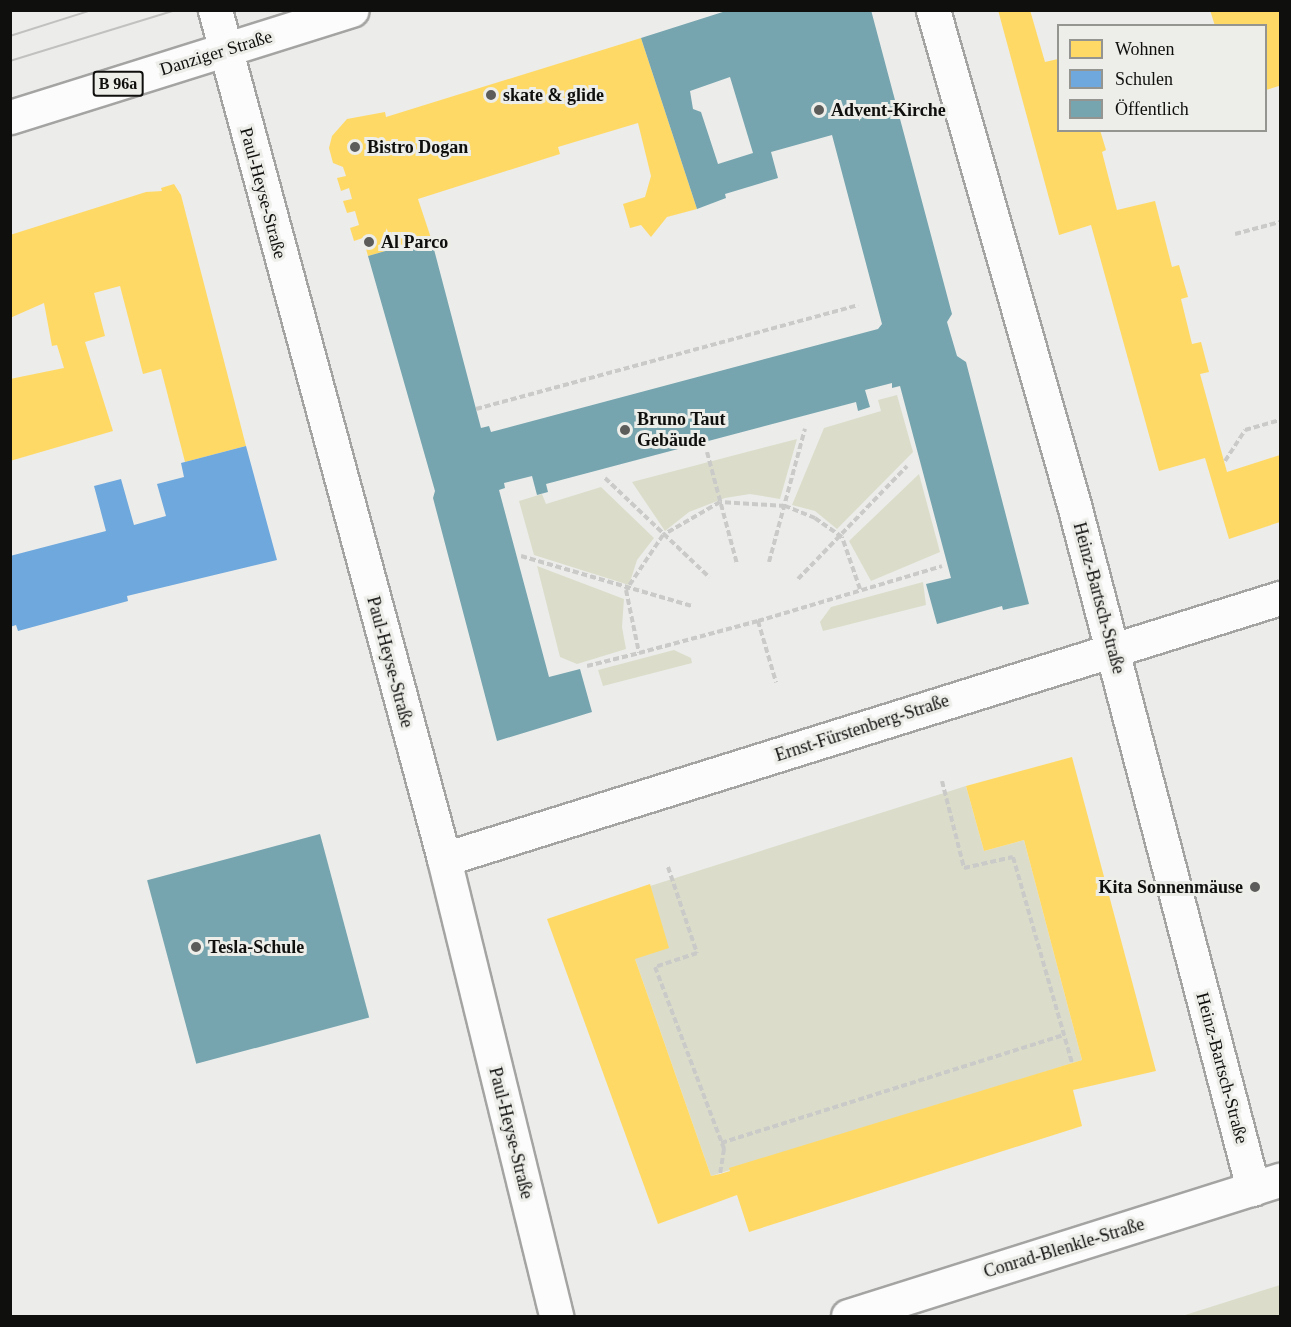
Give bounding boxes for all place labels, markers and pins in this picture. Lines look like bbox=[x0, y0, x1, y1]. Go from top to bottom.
place label: skate & glide bbox=[503, 84, 604, 106]
marker: skate & glide bbox=[484, 88, 498, 102]
place label: Advent-Kirche bbox=[831, 99, 946, 121]
marker: Advent-Kirche bbox=[812, 103, 826, 117]
place label: Bistro Dogan bbox=[367, 136, 468, 158]
marker: Bistro Dogan bbox=[348, 140, 362, 154]
place label: Al Parco bbox=[381, 231, 448, 253]
marker: Al Parco bbox=[362, 235, 376, 249]
place label: Bruno Taut Gebäude bbox=[637, 409, 726, 452]
marker: Bruno Taut Gebäude bbox=[618, 423, 632, 437]
place label: Kita Sonnenmäuse bbox=[1098, 876, 1243, 898]
marker: Kita Sonnenmäuse bbox=[1248, 880, 1262, 894]
place label: Tesla-Schule bbox=[208, 936, 304, 958]
marker: Tesla-Schule bbox=[189, 940, 203, 954]

